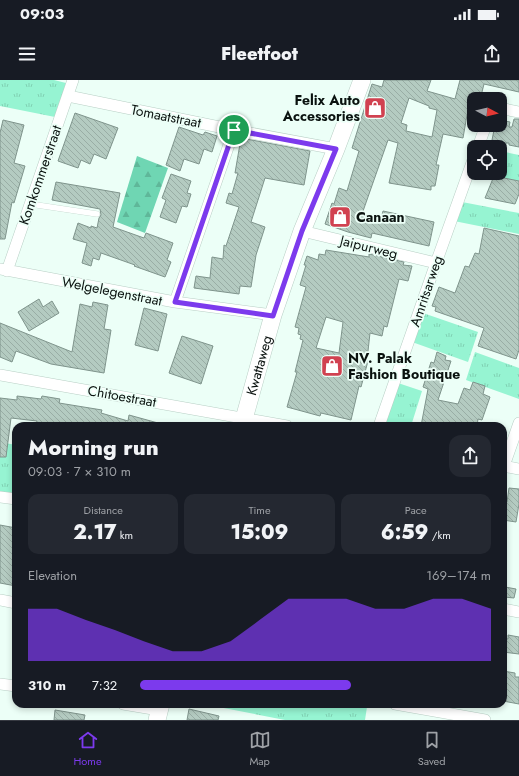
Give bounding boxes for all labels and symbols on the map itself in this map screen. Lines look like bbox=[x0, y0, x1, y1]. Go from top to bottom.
place label: Felix Auto Accessories bbox=[282, 90, 361, 126]
north arrow bbox=[467, 92, 507, 132]
shop icon: Felix Auto Accessories bbox=[362, 95, 388, 121]
street label: Tomaatstraat bbox=[129, 99, 203, 133]
pin bbox=[217, 113, 251, 147]
street label: Komkommerstraat bbox=[14, 122, 67, 227]
shop icon: Canaan bbox=[327, 204, 353, 230]
place label: Canaan bbox=[356, 207, 405, 227]
street label: Jaipurweg bbox=[336, 230, 400, 264]
street label: Amritsarweg bbox=[404, 253, 448, 329]
street label: Welgelegenstraat bbox=[60, 271, 165, 311]
street label: Kwattaweg bbox=[241, 333, 277, 398]
place label: NV. Palak Fashion Boutique bbox=[348, 348, 460, 384]
shop icon: NV. Palak Fashion Boutique bbox=[319, 353, 345, 379]
street label: Chitoestraat bbox=[86, 380, 159, 412]

